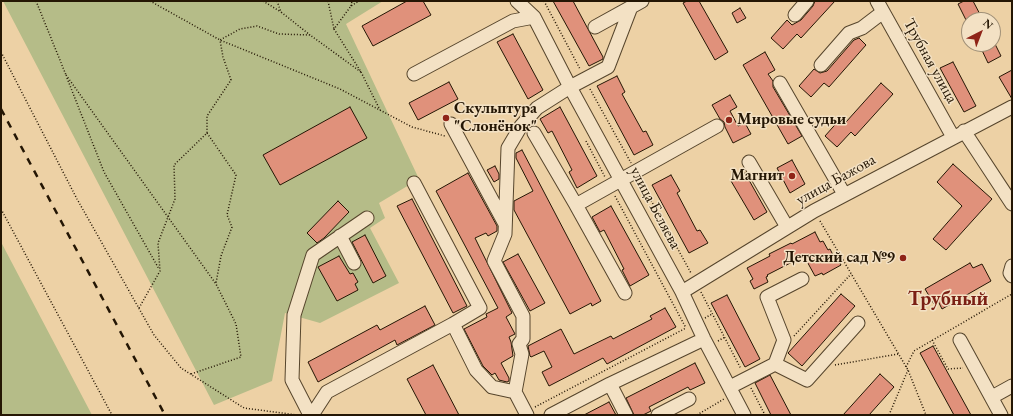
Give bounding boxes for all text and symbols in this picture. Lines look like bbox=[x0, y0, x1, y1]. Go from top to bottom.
north arrow bbox=[961, 12, 1001, 52]
street label: Трубная улица bbox=[899, 15, 961, 107]
text: N bbox=[980, 16, 996, 32]
place label: Скульптура "Слонёнок" bbox=[454, 99, 537, 137]
place label: Мировые судьи bbox=[737, 110, 846, 130]
marker: Скульптура "Слонёнок" bbox=[441, 113, 451, 123]
marker: Мировые судьи bbox=[724, 115, 734, 125]
street label: улица Бажова bbox=[793, 150, 879, 210]
street label: улица Беляева bbox=[625, 164, 685, 252]
place label: Магнит bbox=[730, 166, 784, 186]
marker: Магнит bbox=[787, 171, 797, 181]
place label: Детский сад №9 bbox=[783, 248, 895, 268]
marker: Детский сад №9 bbox=[898, 253, 908, 263]
district label: Трубный bbox=[908, 288, 988, 312]

